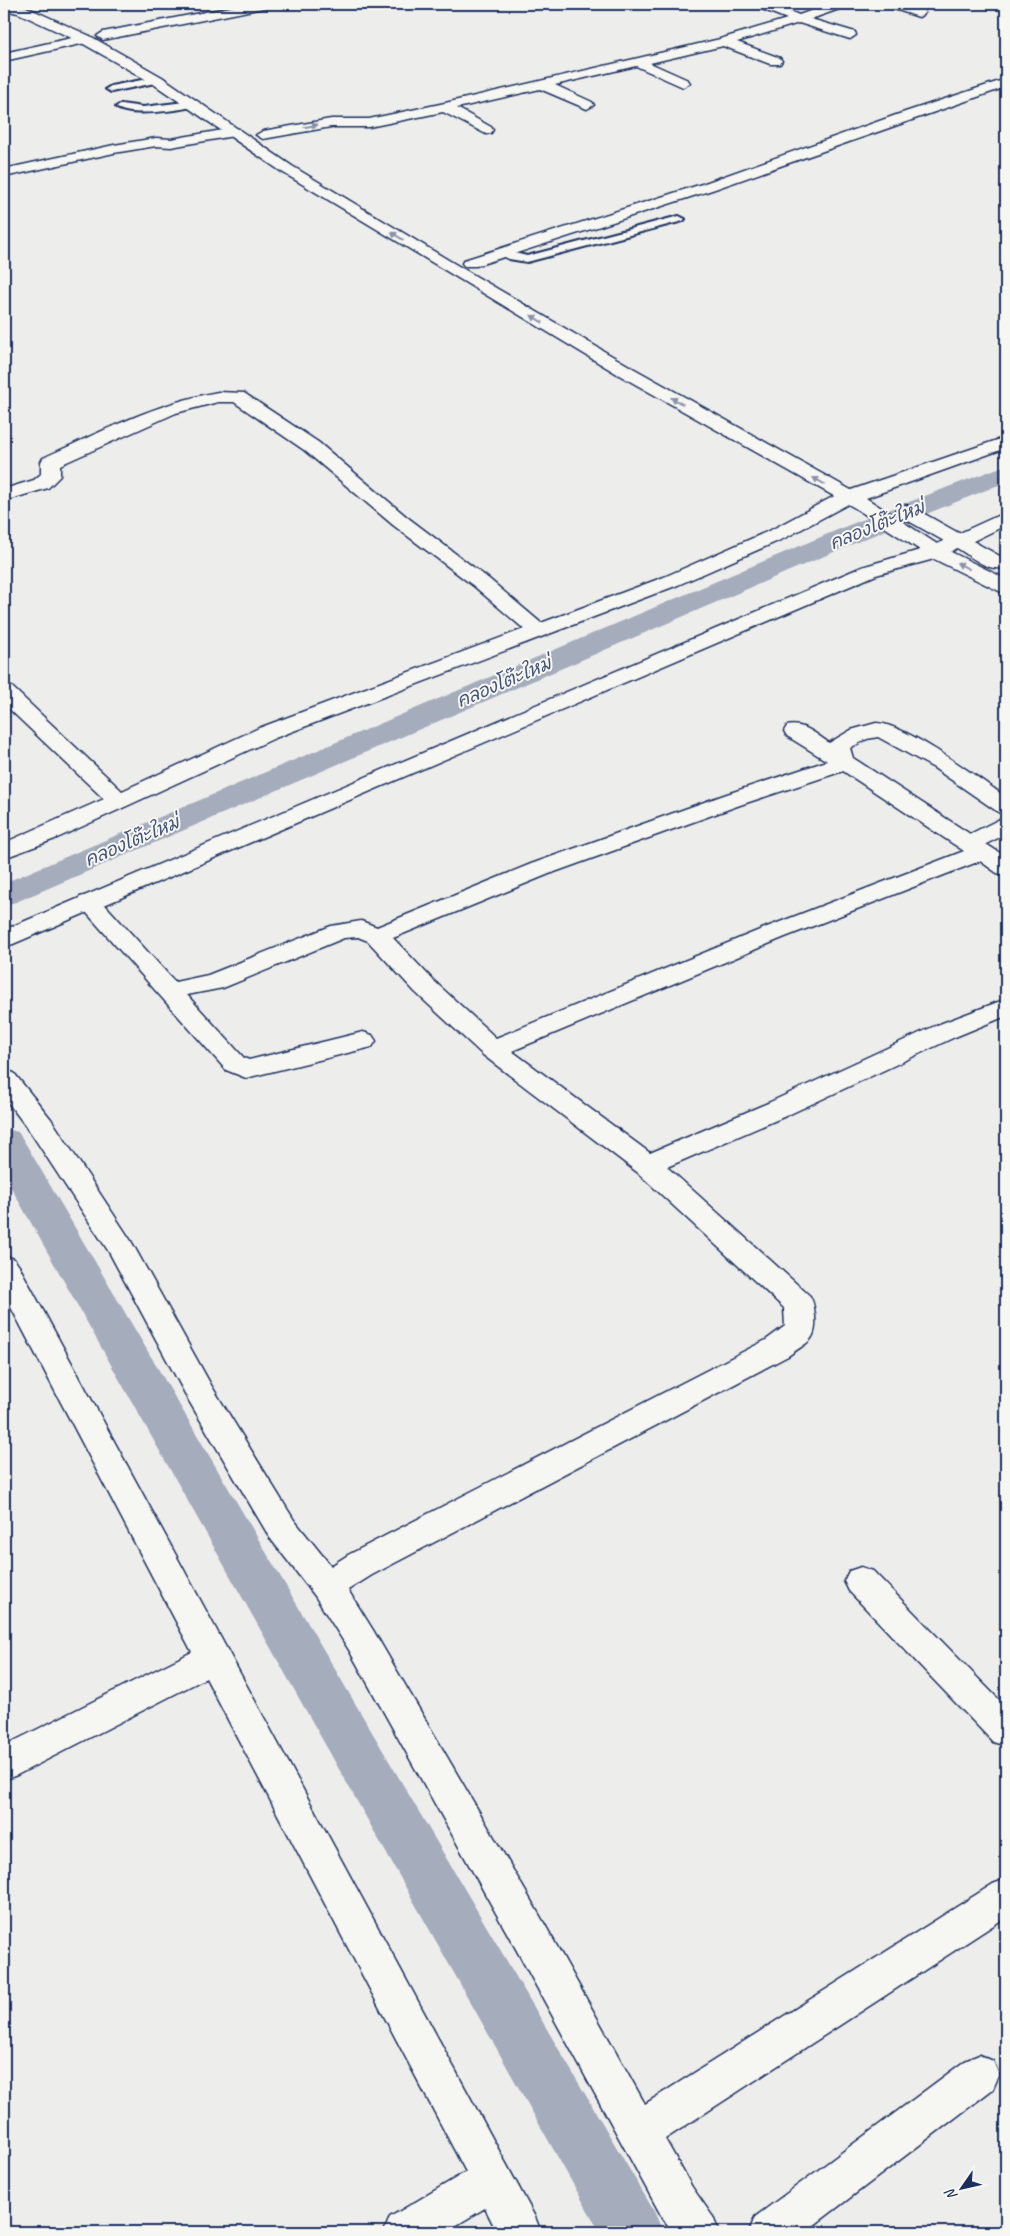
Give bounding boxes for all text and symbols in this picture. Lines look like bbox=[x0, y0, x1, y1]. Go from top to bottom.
one-way arrow bbox=[304, 122, 320, 130]
one-way arrow bbox=[391, 231, 404, 240]
one-way arrow bbox=[530, 315, 544, 324]
one-way arrow bbox=[671, 396, 684, 405]
one-way arrow bbox=[812, 476, 825, 485]
water label: คลองโต๊ะใหม่ bbox=[826, 494, 931, 554]
one-way arrow bbox=[956, 562, 971, 570]
water label: คลองโต๊ะใหม่ bbox=[453, 650, 557, 712]
water label: คลองโต๊ะใหม่ bbox=[81, 809, 185, 871]
north arrow bbox=[938, 2164, 988, 2214]
text: N bbox=[941, 2185, 961, 2203]

